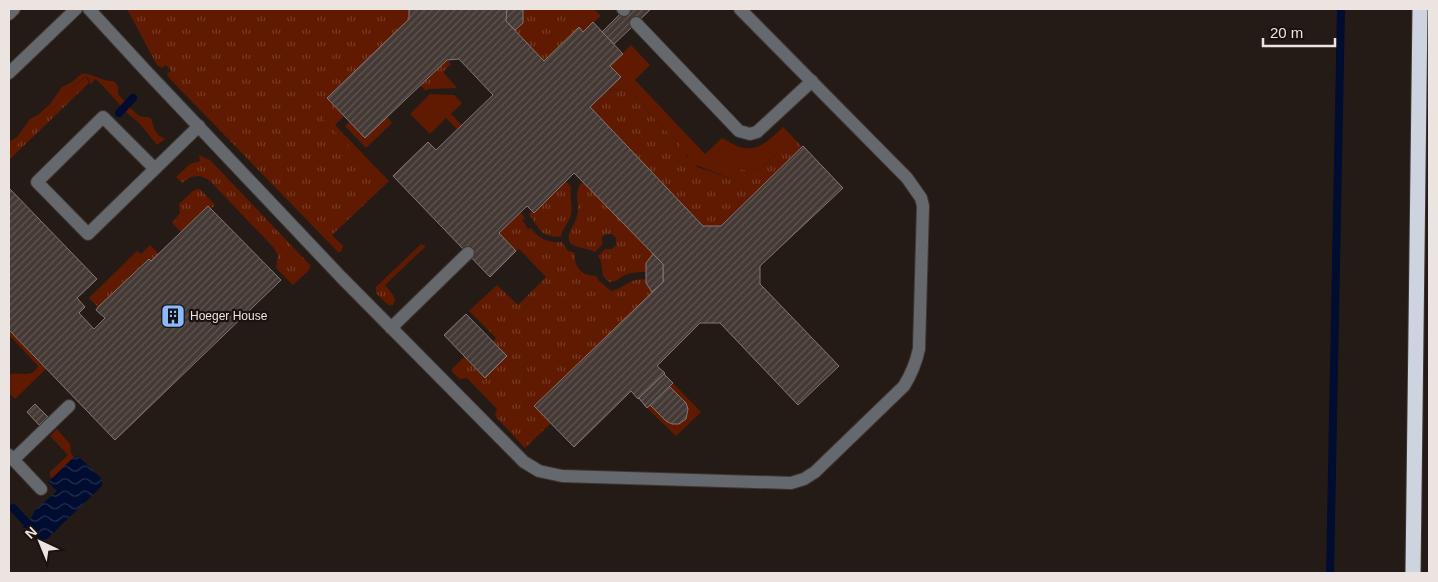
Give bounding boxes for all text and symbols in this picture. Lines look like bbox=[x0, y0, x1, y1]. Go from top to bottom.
scale bar bbox=[1263, 15, 1336, 47]
text: 20 m bbox=[1270, 24, 1303, 41]
building icon: Hoeger House bbox=[160, 303, 186, 329]
place label: Hoeger House bbox=[190, 309, 268, 323]
north arrow bbox=[15, 517, 65, 567]
text: N bbox=[22, 523, 40, 542]

